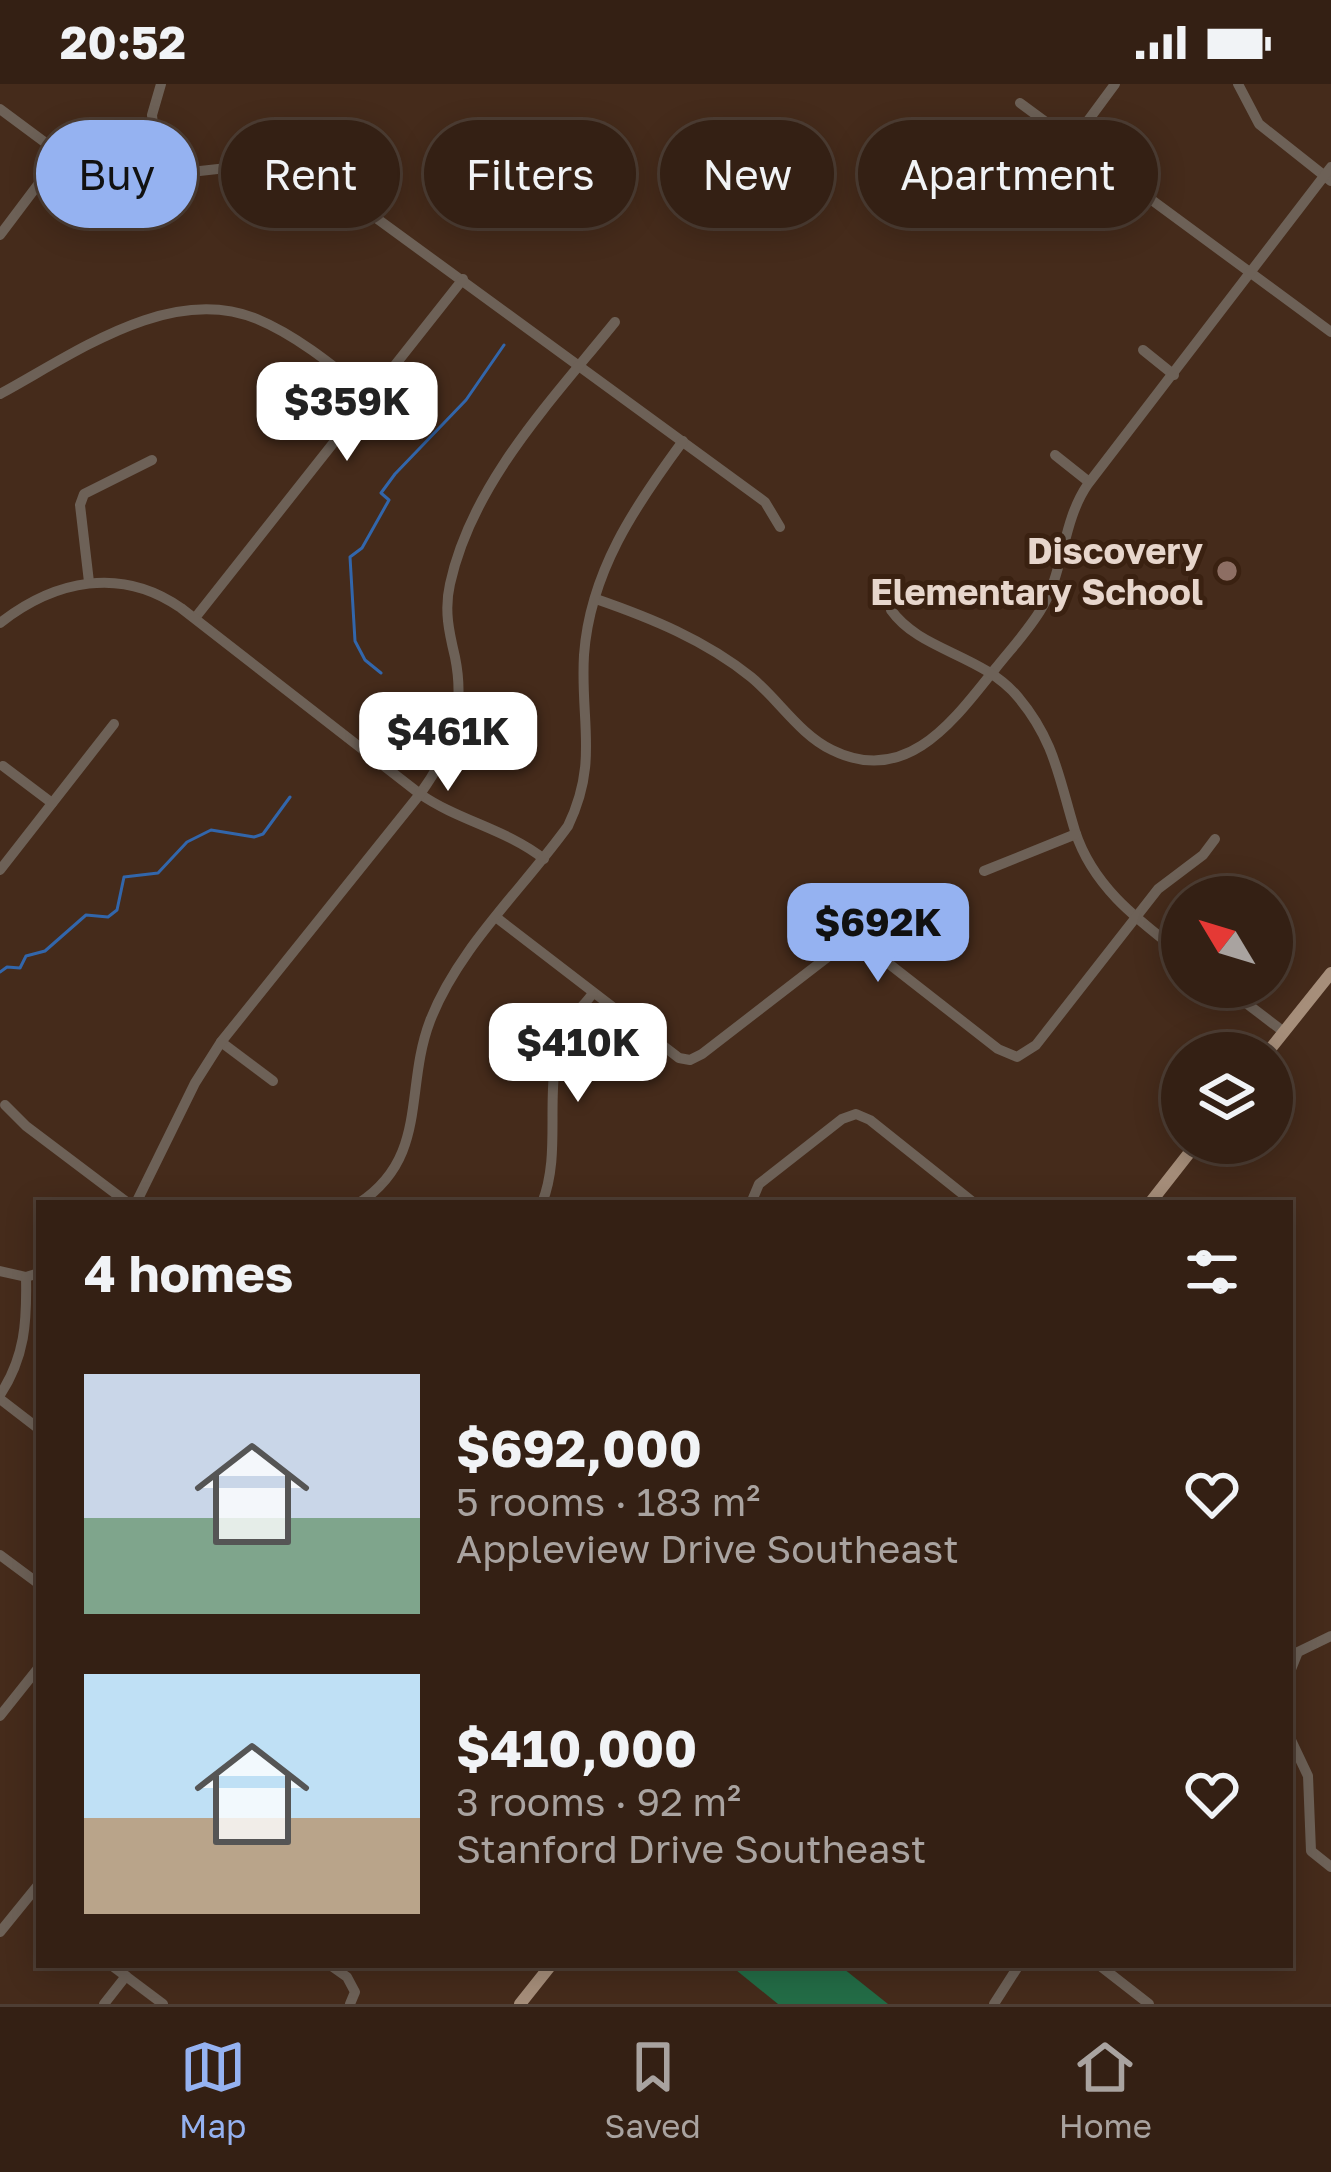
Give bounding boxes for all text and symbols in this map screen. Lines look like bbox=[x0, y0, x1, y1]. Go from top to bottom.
text: 20:52 bbox=[60, 15, 186, 69]
chip: Buy bbox=[36, 120, 197, 228]
chip: Rent bbox=[221, 120, 400, 228]
chip: Filters bbox=[424, 120, 636, 228]
chip: New bbox=[660, 120, 834, 228]
chip: Apartment bbox=[858, 120, 1158, 228]
pin: $359K bbox=[263, 362, 431, 464]
text: $359K bbox=[284, 377, 410, 424]
place label: Discovery Elementary School bbox=[870, 529, 1203, 613]
marker: Discovery Elementary School bbox=[1214, 558, 1240, 584]
pin: $461K bbox=[364, 692, 532, 794]
text: $461K bbox=[386, 707, 510, 754]
north arrow bbox=[1161, 876, 1293, 1008]
map controls bbox=[1161, 876, 1293, 1164]
pin: $692K bbox=[794, 883, 962, 985]
text: $692K bbox=[814, 898, 942, 945]
pin: $410K bbox=[494, 1003, 662, 1105]
text: $410K bbox=[516, 1018, 640, 1065]
button: layers bbox=[1161, 1032, 1293, 1164]
icon: filters bbox=[1179, 1239, 1245, 1305]
text: 4 homes bbox=[84, 1242, 293, 1303]
text: $692,000 bbox=[456, 1417, 702, 1478]
icon: home bbox=[180, 1422, 324, 1566]
icon: heart bbox=[1179, 1461, 1245, 1527]
text: 5 rooms · 183 m² bbox=[456, 1478, 760, 1525]
text: Appleview Drive Southeast bbox=[456, 1525, 959, 1572]
text: $410,000 bbox=[456, 1717, 697, 1778]
icon: home bbox=[180, 1722, 324, 1866]
icon: heart bbox=[1179, 1761, 1245, 1827]
text: 3 rooms · 92 m² bbox=[456, 1778, 741, 1825]
text: Stanford Drive Southeast bbox=[456, 1825, 926, 1872]
tab: Map bbox=[179, 2034, 246, 2145]
tab: Saved bbox=[604, 2034, 701, 2145]
tab: Home bbox=[1059, 2034, 1152, 2145]

